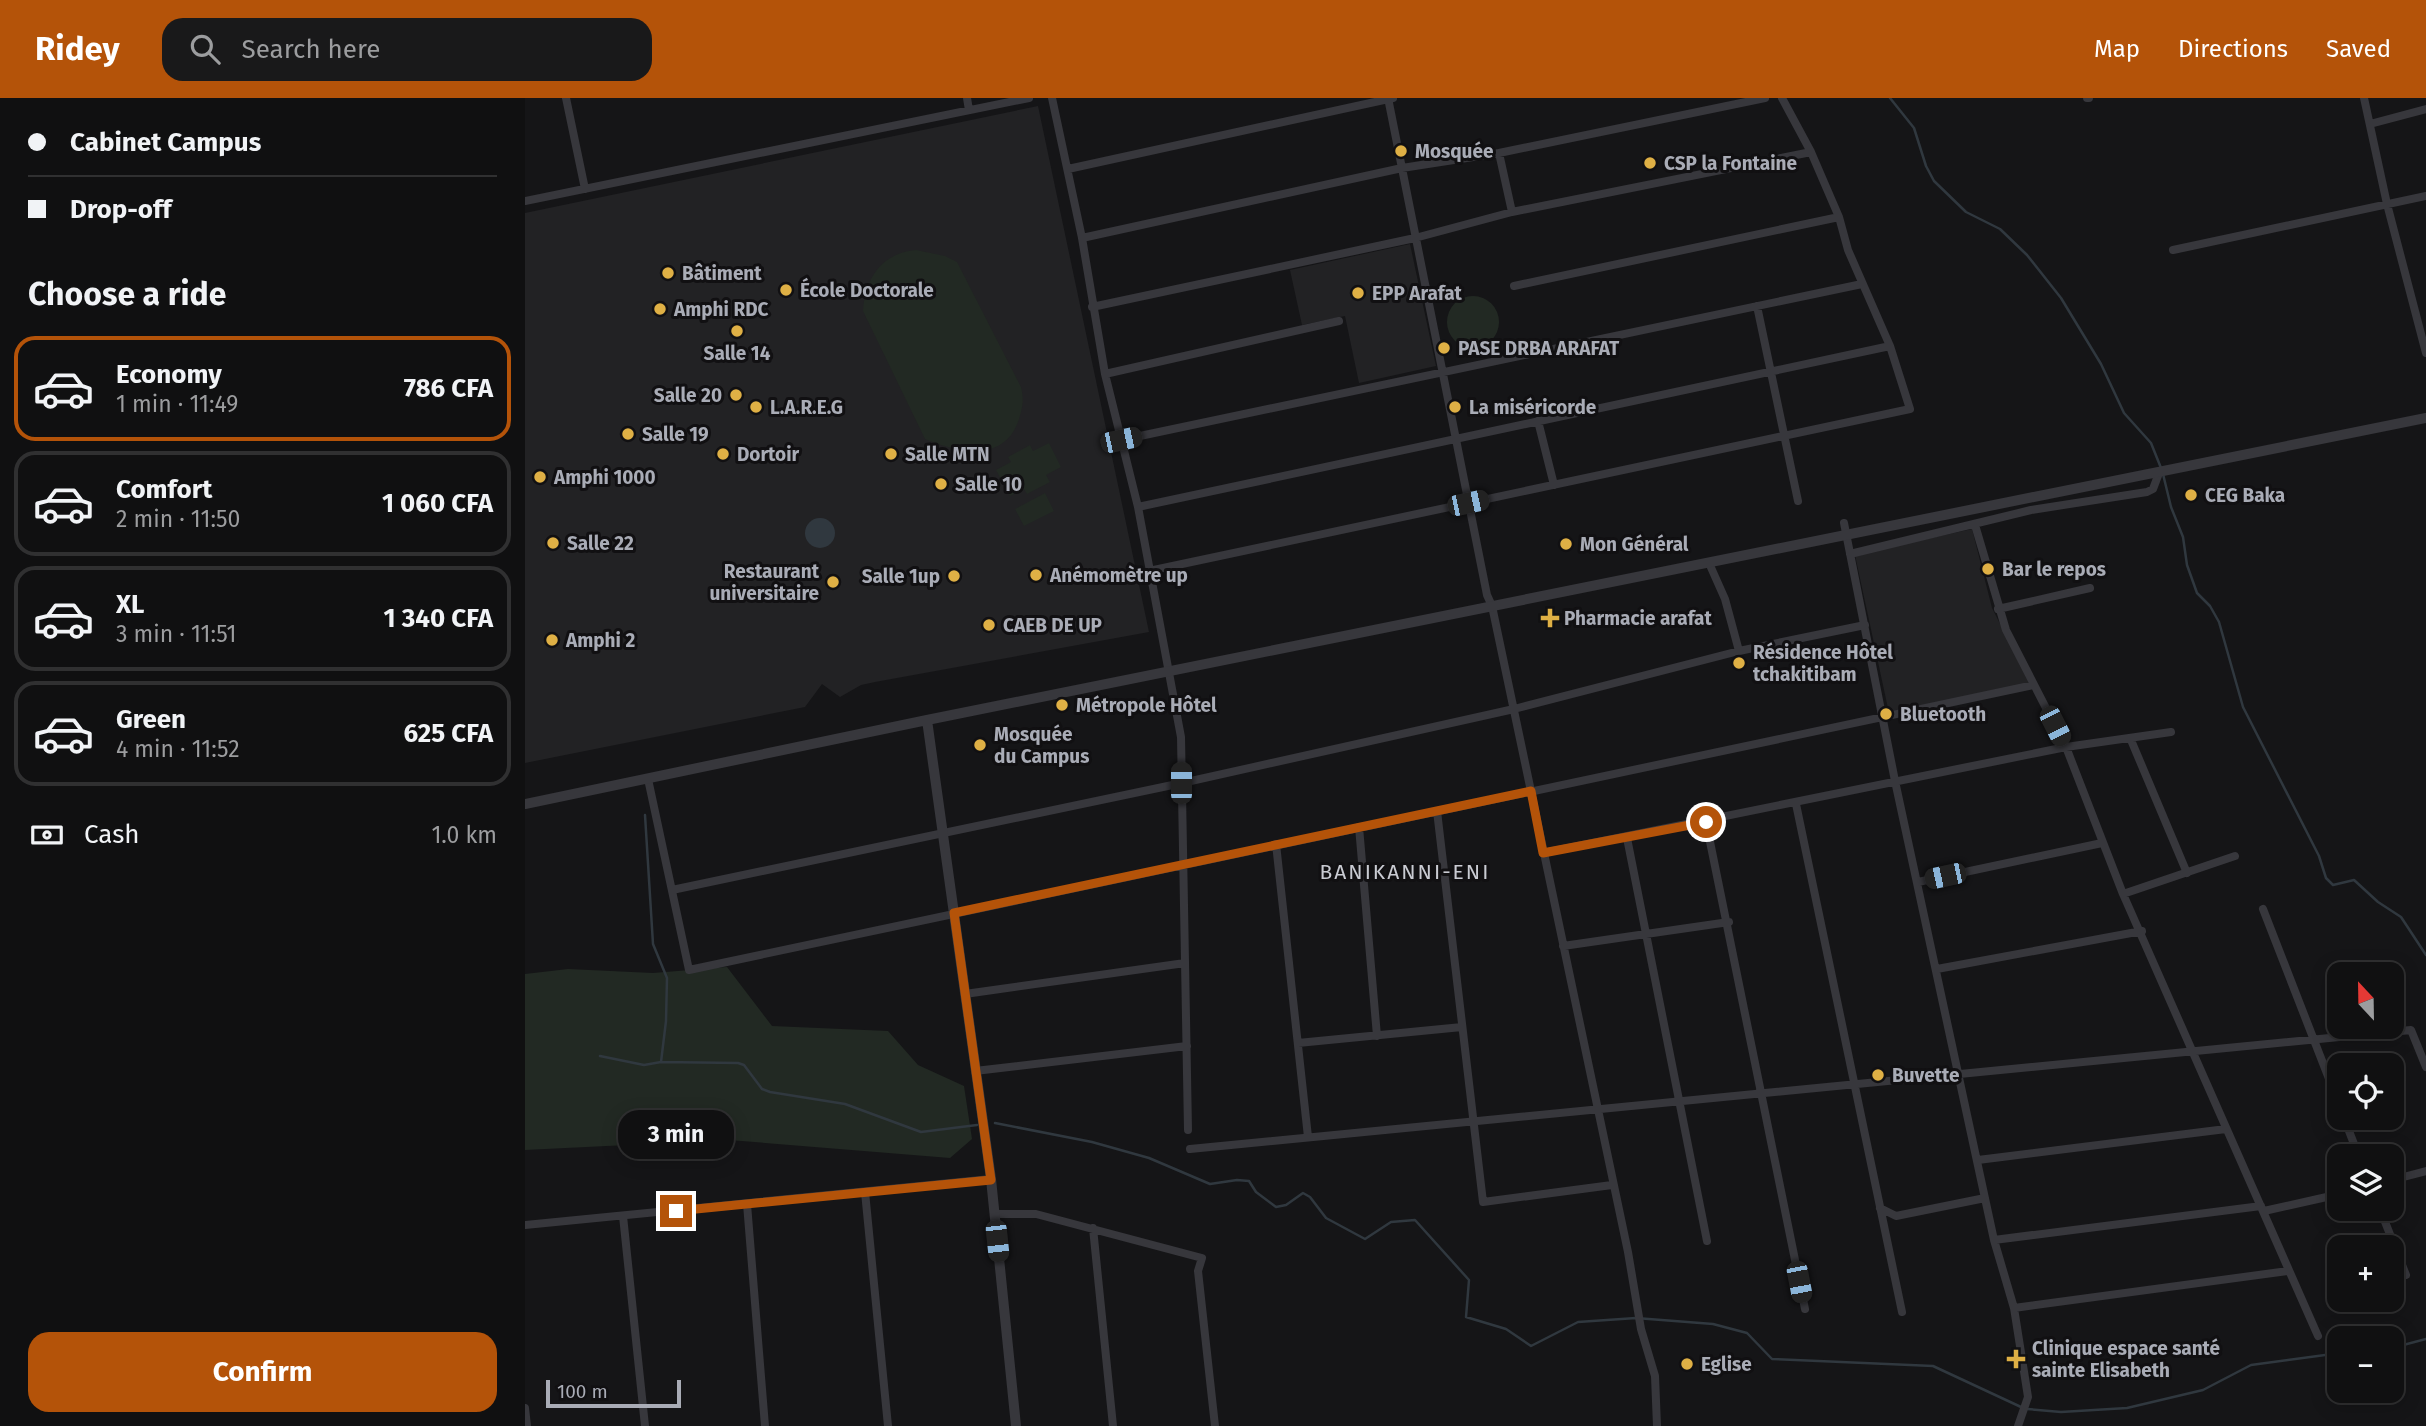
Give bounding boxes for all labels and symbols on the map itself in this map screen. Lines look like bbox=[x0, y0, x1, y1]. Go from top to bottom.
place label: Mosquée bbox=[1415, 140, 1493, 163]
marker: Mosquée bbox=[1393, 143, 1409, 159]
place label: CSP la Fontaine bbox=[1664, 152, 1797, 175]
marker: CSP la Fontaine bbox=[1642, 155, 1658, 171]
place label: Bâtiment bbox=[682, 262, 762, 285]
marker: Bâtiment bbox=[660, 265, 676, 281]
place label: École Doctorale bbox=[800, 277, 934, 302]
marker: École Doctorale bbox=[778, 282, 794, 298]
place label: EPP Arafat bbox=[1372, 282, 1463, 305]
marker: EPP Arafat bbox=[1350, 285, 1366, 301]
place label: Amphi RDC bbox=[673, 298, 769, 321]
marker: Amphi RDC bbox=[652, 301, 668, 317]
marker: Salle 14 bbox=[729, 323, 745, 339]
place label: PASE DRBA ARAFAT bbox=[1458, 337, 1620, 360]
marker: PASE DRBA ARAFAT bbox=[1436, 340, 1452, 356]
place label: Salle 14 bbox=[704, 342, 771, 365]
place label: Salle 20 bbox=[654, 384, 722, 407]
marker: Salle 20 bbox=[728, 387, 744, 403]
place label: L.A.R.E.G bbox=[770, 396, 843, 419]
place label: La miséricorde bbox=[1469, 396, 1596, 419]
marker: L.A.R.E.G bbox=[748, 399, 764, 415]
marker: La miséricorde bbox=[1447, 399, 1463, 415]
place label: Salle 19 bbox=[642, 423, 709, 446]
car bbox=[1099, 425, 1144, 455]
marker: Salle 19 bbox=[620, 426, 636, 442]
place label: Dortoir bbox=[737, 443, 800, 466]
place label: Salle MTN bbox=[905, 443, 990, 466]
marker: Dortoir bbox=[715, 446, 731, 462]
marker: Salle MTN bbox=[883, 446, 899, 462]
place label: Amphi 1000 bbox=[553, 466, 656, 489]
marker: Amphi 1000 bbox=[532, 469, 548, 485]
place label: Salle 10 bbox=[955, 473, 1022, 496]
marker: Salle 10 bbox=[933, 476, 949, 492]
place label: CEG Baka bbox=[2205, 484, 2285, 507]
marker: CEG Baka bbox=[2183, 487, 2199, 503]
car bbox=[1446, 488, 1491, 518]
place label: Salle 22 bbox=[567, 532, 634, 555]
place label: Mon Général bbox=[1580, 533, 1689, 556]
marker: Salle 22 bbox=[545, 535, 561, 551]
marker: Mon Général bbox=[1558, 536, 1574, 552]
place label: Bar le repos bbox=[2002, 558, 2106, 581]
place label: Restaurant universitaire bbox=[709, 560, 820, 605]
marker: Bar le repos bbox=[1980, 561, 1996, 577]
place label: Anémomètre up bbox=[1049, 564, 1188, 587]
place label: Salle 1up bbox=[862, 565, 940, 588]
marker: Anémomètre up bbox=[1028, 567, 1044, 583]
marker: Salle 1up bbox=[946, 568, 962, 584]
marker: Restaurant universitaire bbox=[825, 574, 841, 590]
place label: Pharmacie arafat bbox=[1564, 607, 1712, 630]
marker: Pharmacie arafat bbox=[1542, 610, 1558, 626]
place label: CAEB DE UP bbox=[1003, 614, 1102, 637]
marker: CAEB DE UP bbox=[981, 617, 997, 633]
place label: Amphi 2 bbox=[565, 629, 635, 652]
marker: Amphi 2 bbox=[544, 632, 560, 648]
place label: Résidence Hôtel tchakitibam bbox=[1753, 641, 1893, 686]
marker: Résidence Hôtel tchakitibam bbox=[1731, 655, 1747, 671]
place label: Métropole Hôtel bbox=[1076, 694, 1217, 717]
marker: Métropole Hôtel bbox=[1054, 697, 1070, 713]
place label: Bluetooth bbox=[1900, 703, 1986, 726]
car bbox=[2037, 703, 2074, 749]
marker: Bluetooth bbox=[1878, 706, 1894, 722]
place label: Mosquée du Campus bbox=[994, 723, 1089, 768]
marker: Mosquée du Campus bbox=[972, 737, 988, 753]
car bbox=[1171, 762, 1192, 804]
route start bbox=[1690, 806, 1722, 838]
district label: BANIKANNI-ENI bbox=[1320, 859, 1490, 885]
car bbox=[1923, 861, 1968, 891]
north arrow bbox=[2327, 962, 2405, 1040]
place label: Buvette bbox=[1892, 1064, 1960, 1087]
marker: Buvette bbox=[1870, 1067, 1886, 1083]
callout: 3 min bbox=[618, 1110, 734, 1158]
route end bbox=[660, 1195, 692, 1227]
car bbox=[985, 1219, 1010, 1263]
car bbox=[1785, 1259, 1814, 1305]
place label: Clinique espace santé sainte Elisabeth bbox=[2032, 1337, 2220, 1382]
marker: Clinique espace santé sainte Elisabeth bbox=[2006, 1349, 2026, 1369]
place label: Eglise bbox=[1701, 1353, 1752, 1376]
marker: Eglise bbox=[1679, 1356, 1695, 1372]
scale bar bbox=[546, 1377, 681, 1409]

